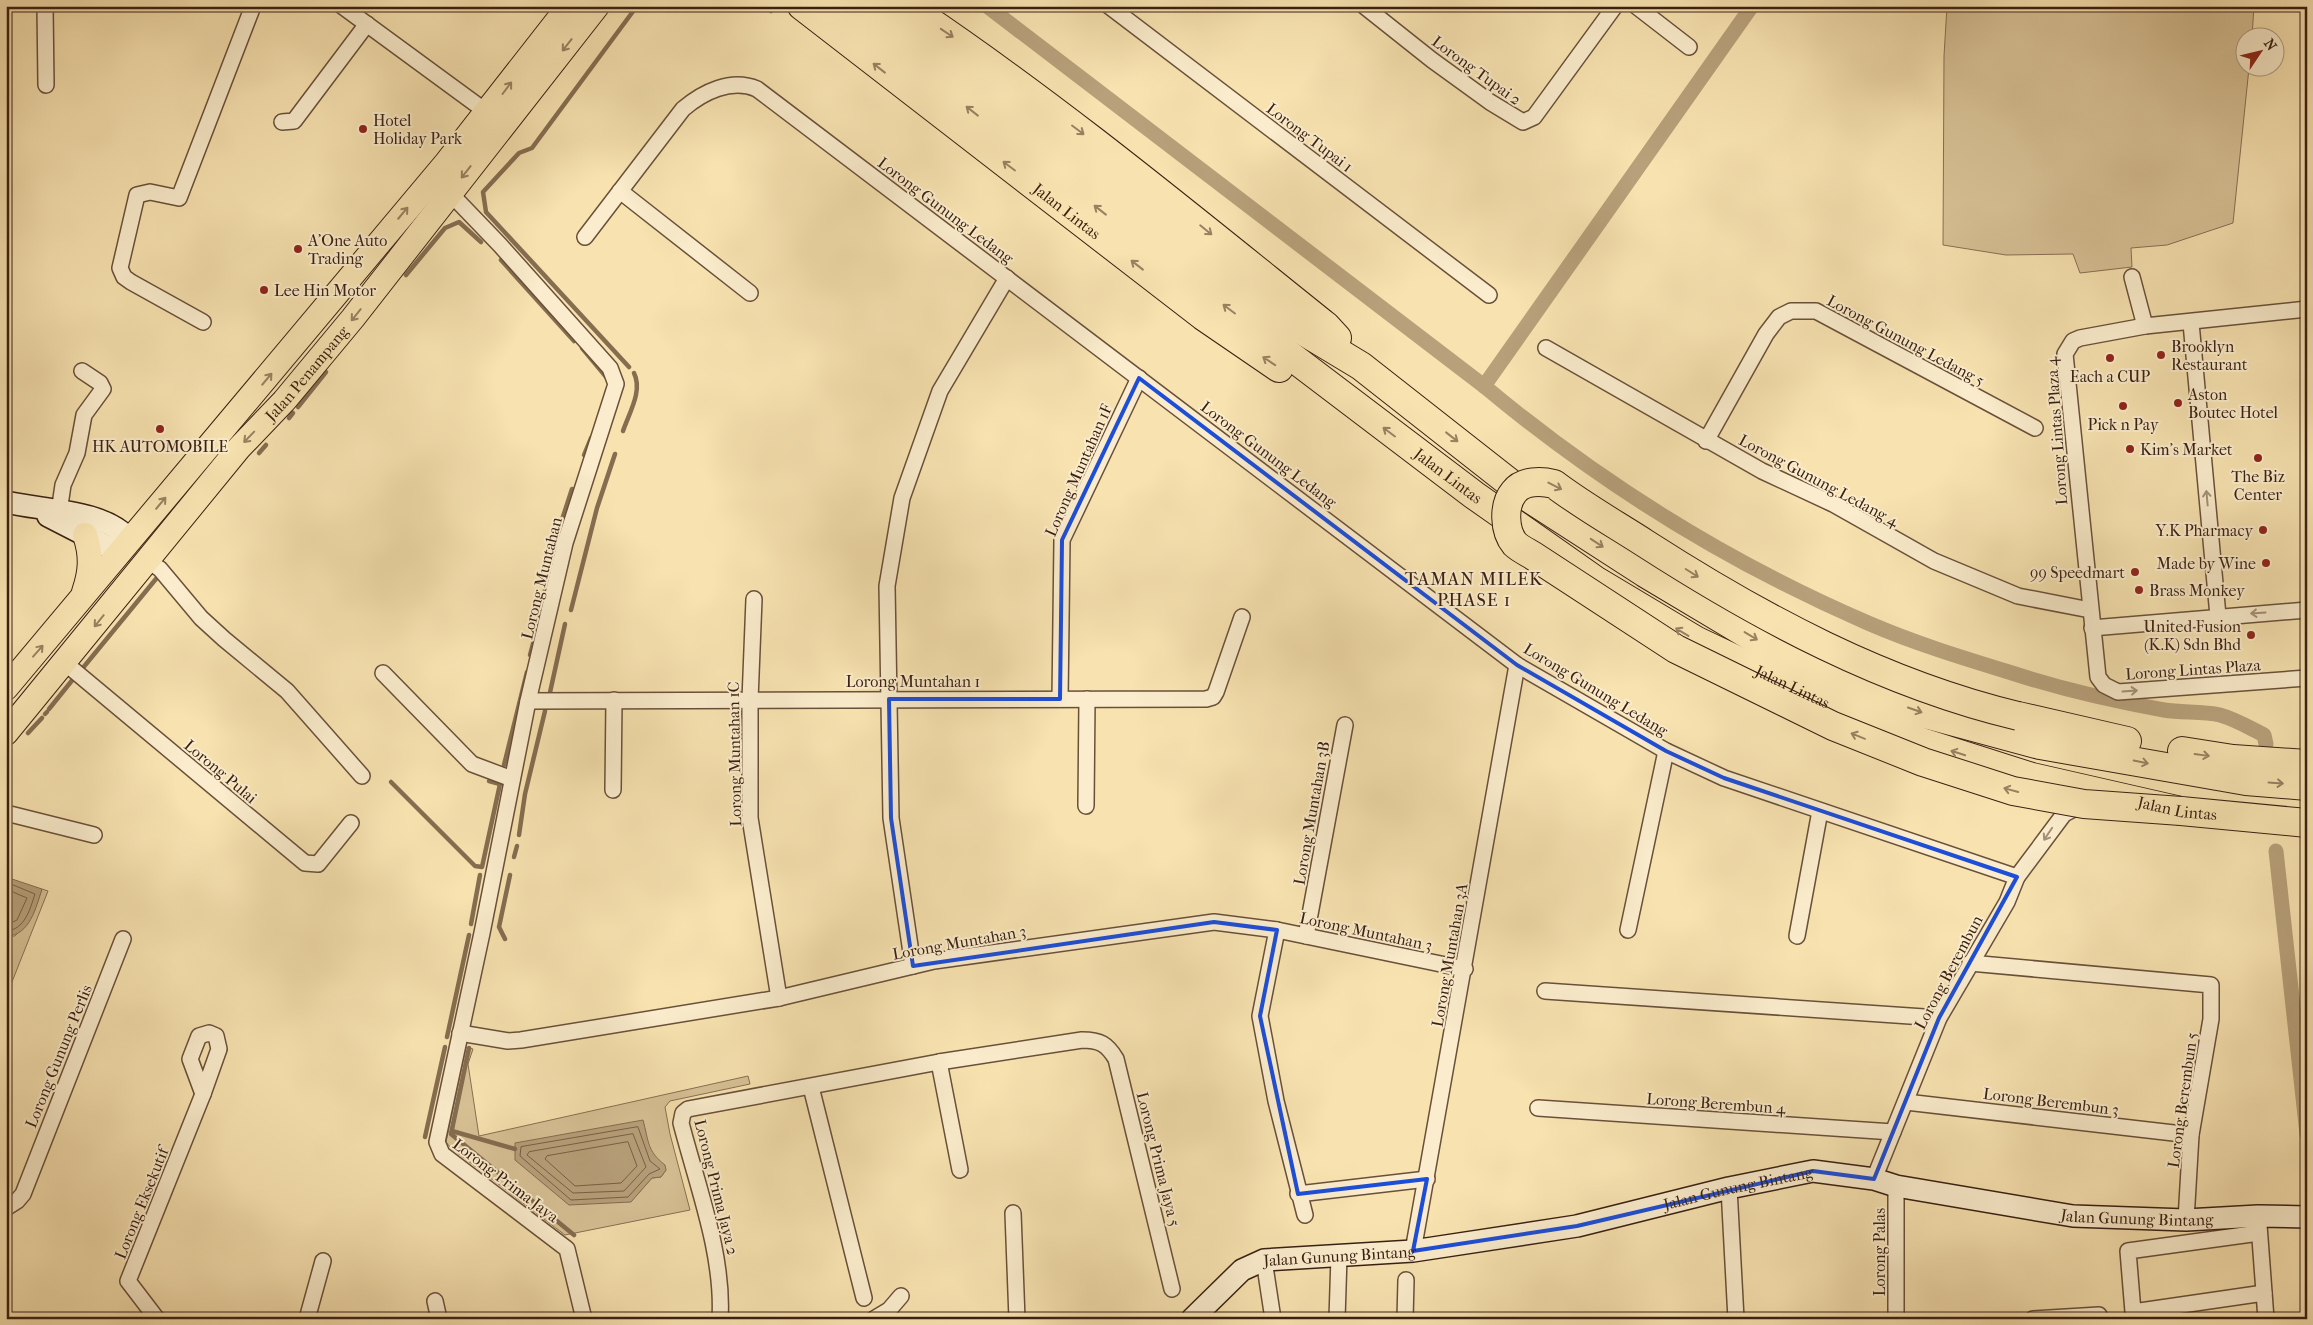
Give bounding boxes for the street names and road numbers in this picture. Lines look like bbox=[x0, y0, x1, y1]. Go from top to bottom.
street label: Lorong Tupai 2 bbox=[1428, 32, 1525, 109]
street label: Lorong Tupai 1 bbox=[1263, 99, 1357, 176]
street label: Lorong Gunung Ledang bbox=[874, 153, 1018, 268]
street label: Jalan Lintas bbox=[1028, 178, 1104, 243]
street label: Lorong Gunung Ledang 5 bbox=[1824, 291, 1988, 390]
street label: Jalan Penampang bbox=[260, 322, 353, 426]
street label: Lorong Lintas Plaza 4 bbox=[2042, 356, 2071, 506]
street label: Lorong Gunung Ledang bbox=[1197, 397, 1341, 512]
street label: Lorong Muntahan 1F bbox=[1041, 401, 1116, 539]
street label: Lorong Gunung Ledang 4 bbox=[1736, 430, 1902, 531]
street label: Jalan Lintas bbox=[1409, 443, 1486, 508]
street label: Lorong Muntahan bbox=[517, 514, 566, 641]
street label: Lorong Gunung Ledang bbox=[1520, 639, 1672, 740]
street label: Lorong Lintas Plaza bbox=[2125, 655, 2262, 684]
street label: Jalan Lintas bbox=[1750, 660, 1833, 713]
street label: Lorong Muntahan 1 bbox=[846, 672, 980, 691]
street label: Lorong Muntahan 1C bbox=[724, 681, 745, 827]
street label: Lorong Pulai bbox=[180, 736, 261, 807]
street label: Lorong Muntahan 3B bbox=[1289, 740, 1333, 886]
street label: Jalan Lintas bbox=[2134, 792, 2218, 824]
street label: Lorong Muntahan 3A bbox=[1427, 881, 1472, 1028]
street label: Lorong Muntahan 3 bbox=[1298, 908, 1434, 955]
street label: Lorong Berembun bbox=[1910, 911, 1987, 1033]
street label: Lorong Muntahan 3 bbox=[891, 921, 1027, 964]
street label: Lorong Gunung Perlis bbox=[21, 982, 96, 1130]
street label: Lorong Berembun 5 bbox=[2164, 1031, 2201, 1169]
street label: Lorong Berembun 3 bbox=[1982, 1084, 2120, 1119]
street label: Lorong Berembun 4 bbox=[1646, 1089, 1787, 1118]
street label: Lorong Prima Jaya 5 bbox=[1133, 1090, 1184, 1228]
street label: Lorong Prima Jaya 2 bbox=[690, 1117, 743, 1257]
street label: Lorong Prima Jaya bbox=[449, 1134, 563, 1227]
street label: Lorong Eksekutif bbox=[110, 1141, 174, 1262]
street label: Jalan Gunung Bintang bbox=[1659, 1162, 1815, 1215]
street label: Jalan Gunung Bintang bbox=[2057, 1205, 2214, 1230]
street label: Lorong Palas bbox=[1870, 1208, 1889, 1296]
street label: Jalan Gunung Bintang bbox=[1261, 1242, 1417, 1270]

